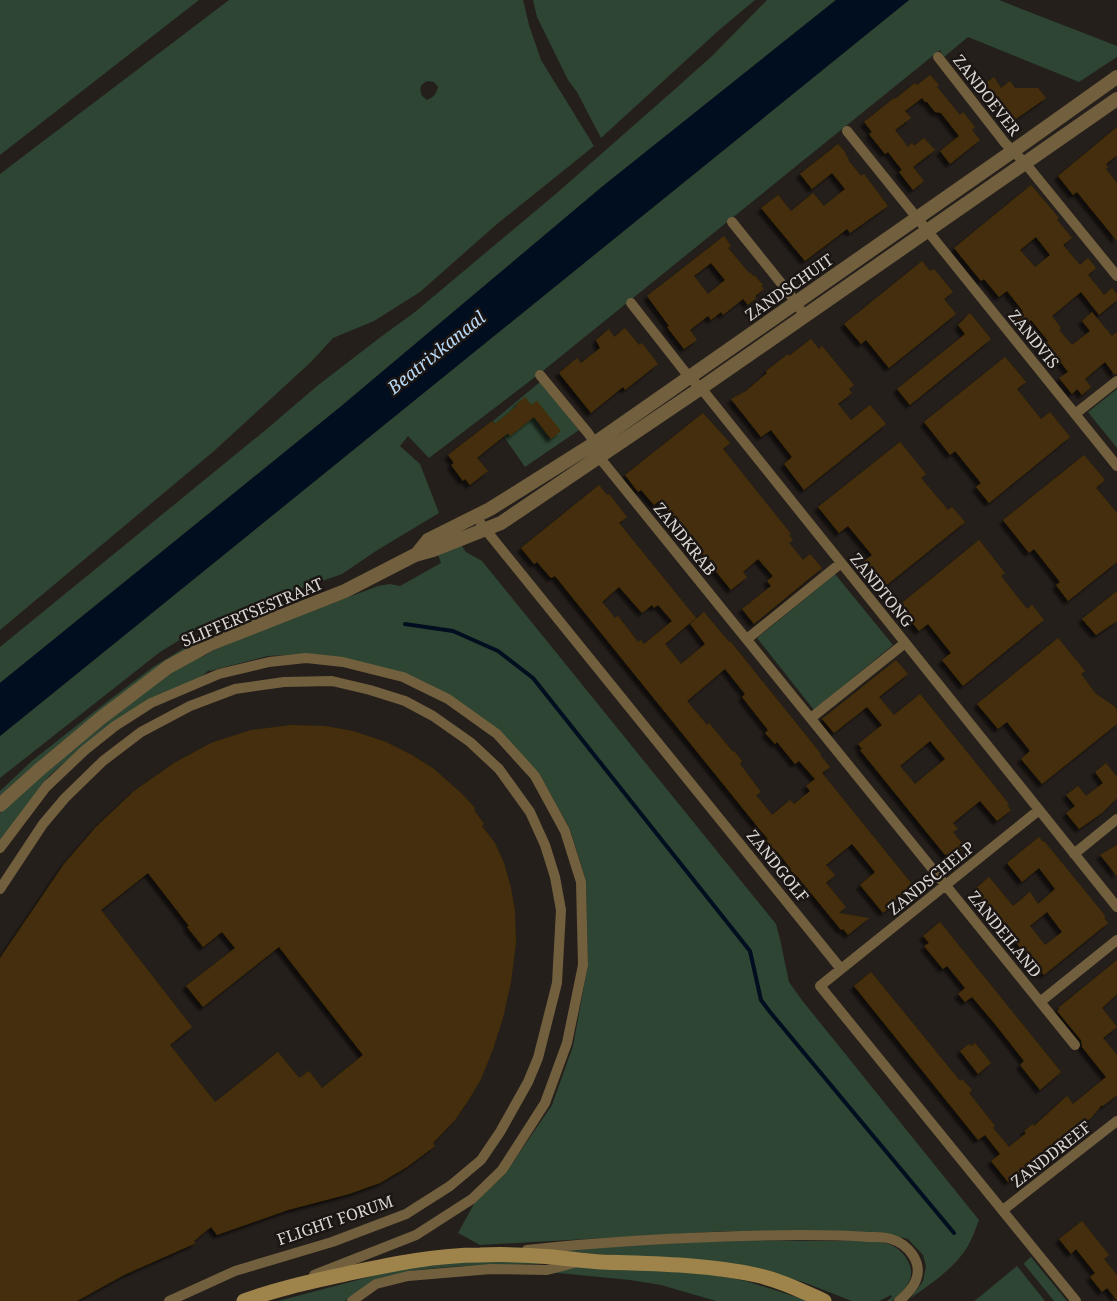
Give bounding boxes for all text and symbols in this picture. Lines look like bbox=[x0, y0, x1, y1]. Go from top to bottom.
street label: ZANDOEVER bbox=[948, 50, 1026, 141]
street label: ZANDSCHUIT bbox=[741, 248, 838, 326]
water label: Beatrixkanaal bbox=[381, 305, 490, 399]
street label: ZANDVIS bbox=[1004, 305, 1064, 373]
street label: ZANDKRAB bbox=[649, 498, 721, 580]
street label: ZANDTONG bbox=[845, 548, 919, 632]
street label: SLIFFERTSESTRAAT bbox=[178, 572, 326, 652]
street label: ZANDGOLF bbox=[742, 825, 814, 907]
street label: ZANDSCHELP bbox=[883, 836, 979, 920]
street label: ZANDEILAND bbox=[963, 886, 1047, 982]
street label: ZANDDREEF bbox=[1006, 1116, 1096, 1192]
street label: FLIGHT FORUM bbox=[274, 1190, 396, 1250]

